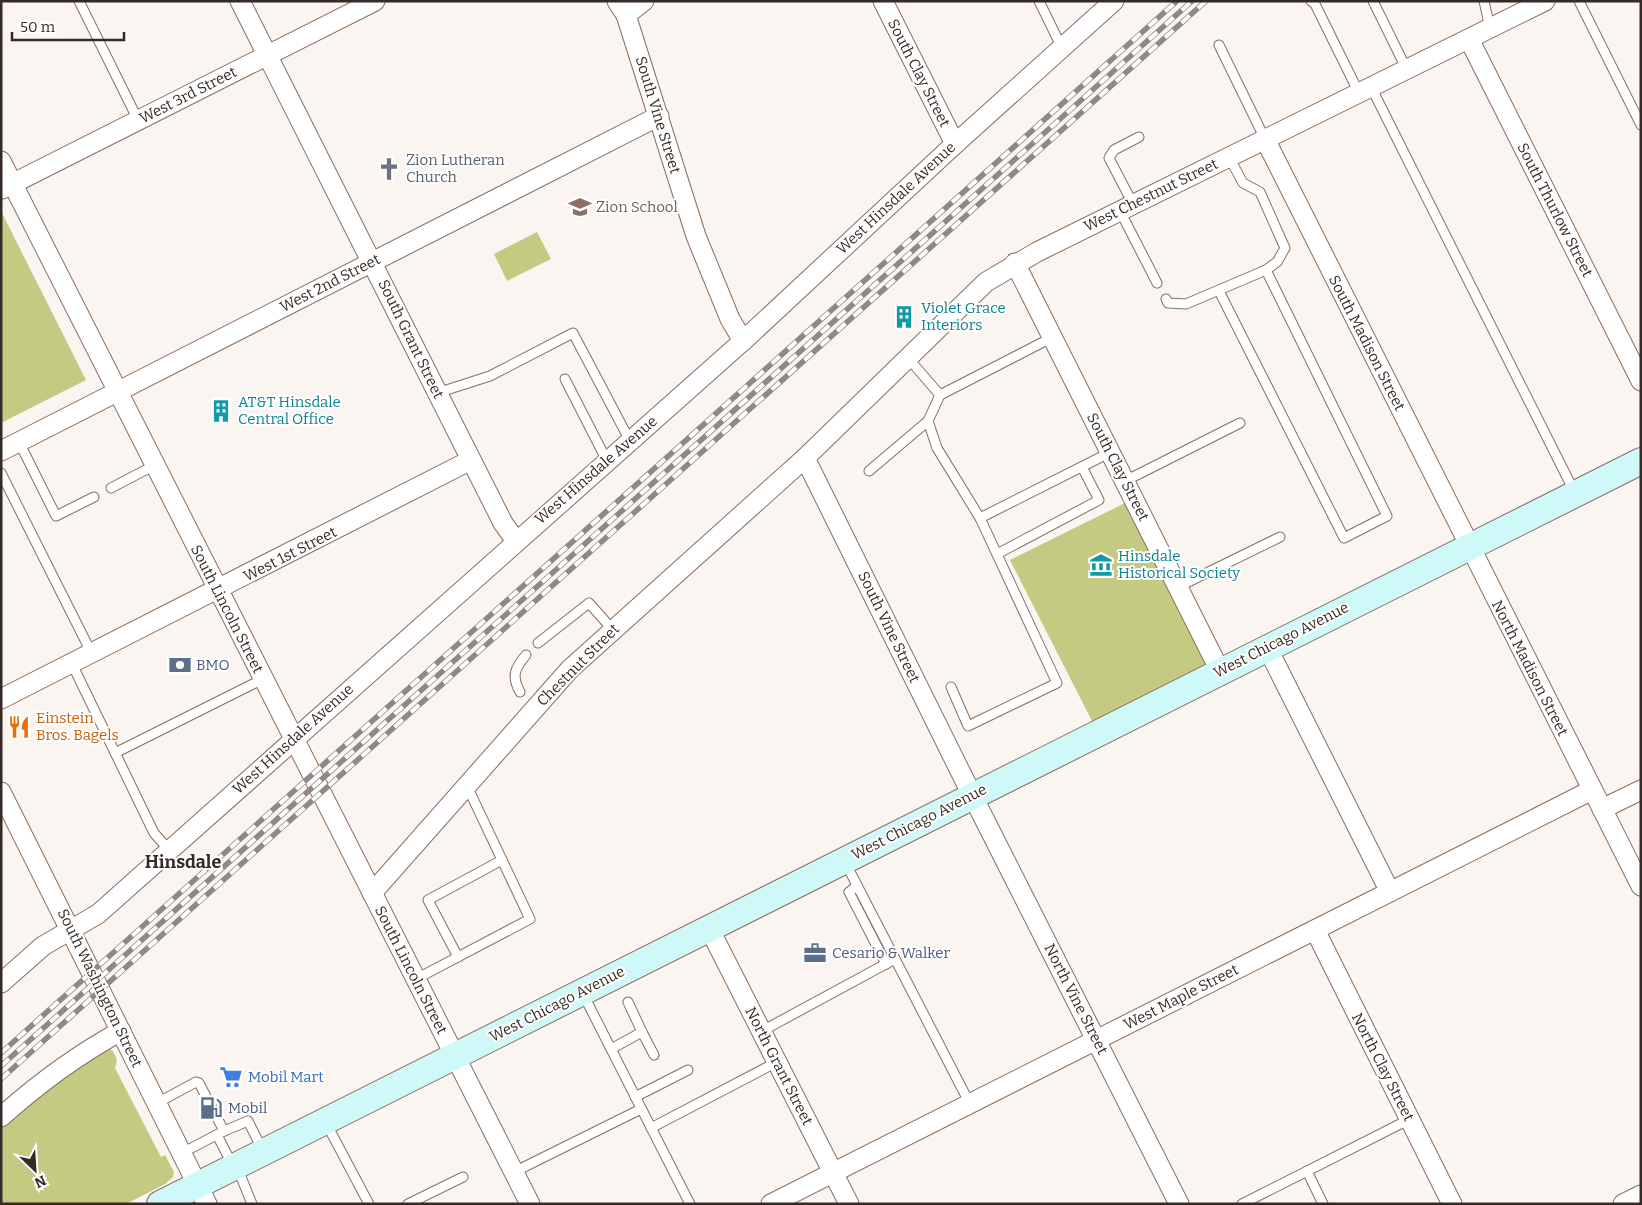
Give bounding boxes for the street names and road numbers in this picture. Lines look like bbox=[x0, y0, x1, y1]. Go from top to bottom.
street label: South Clay Street bbox=[884, 16, 954, 130]
street label: South Vine Street bbox=[632, 54, 685, 176]
street label: West 3rd Street bbox=[136, 62, 240, 127]
street label: West Hinsdale Avenue bbox=[833, 138, 959, 258]
street label: South Thurlow Street bbox=[1513, 140, 1597, 280]
street label: West Chestnut Street bbox=[1081, 154, 1222, 235]
street label: West 2nd Street bbox=[277, 250, 384, 316]
street label: South Madison Street bbox=[1325, 272, 1409, 414]
street label: South Grant Street bbox=[374, 277, 448, 402]
street label: South Clay Street bbox=[1083, 410, 1153, 524]
street label: West Hinsdale Avenue bbox=[531, 412, 661, 528]
street label: West 1st Street bbox=[240, 523, 340, 585]
street label: South Lincoln Street bbox=[187, 542, 267, 677]
street label: South Vine Street bbox=[854, 568, 924, 686]
street label: North Madison Street bbox=[1488, 597, 1572, 739]
street label: West Chicago Avenue bbox=[1210, 598, 1352, 682]
street label: Chestnut Street bbox=[533, 620, 623, 710]
street label: West Hinsdale Avenue bbox=[229, 680, 357, 798]
street label: West Chicago Avenue bbox=[848, 780, 990, 864]
street label: South Lincoln Street bbox=[371, 903, 451, 1038]
street label: South Washington Street bbox=[54, 906, 146, 1071]
street label: North Vine Street bbox=[1040, 941, 1112, 1058]
street label: West Maple Street bbox=[1121, 960, 1242, 1034]
street label: West Chicago Avenue bbox=[486, 962, 628, 1046]
street label: North Grant Street bbox=[741, 1004, 817, 1129]
street label: North Clay Street bbox=[1348, 1010, 1418, 1125]

